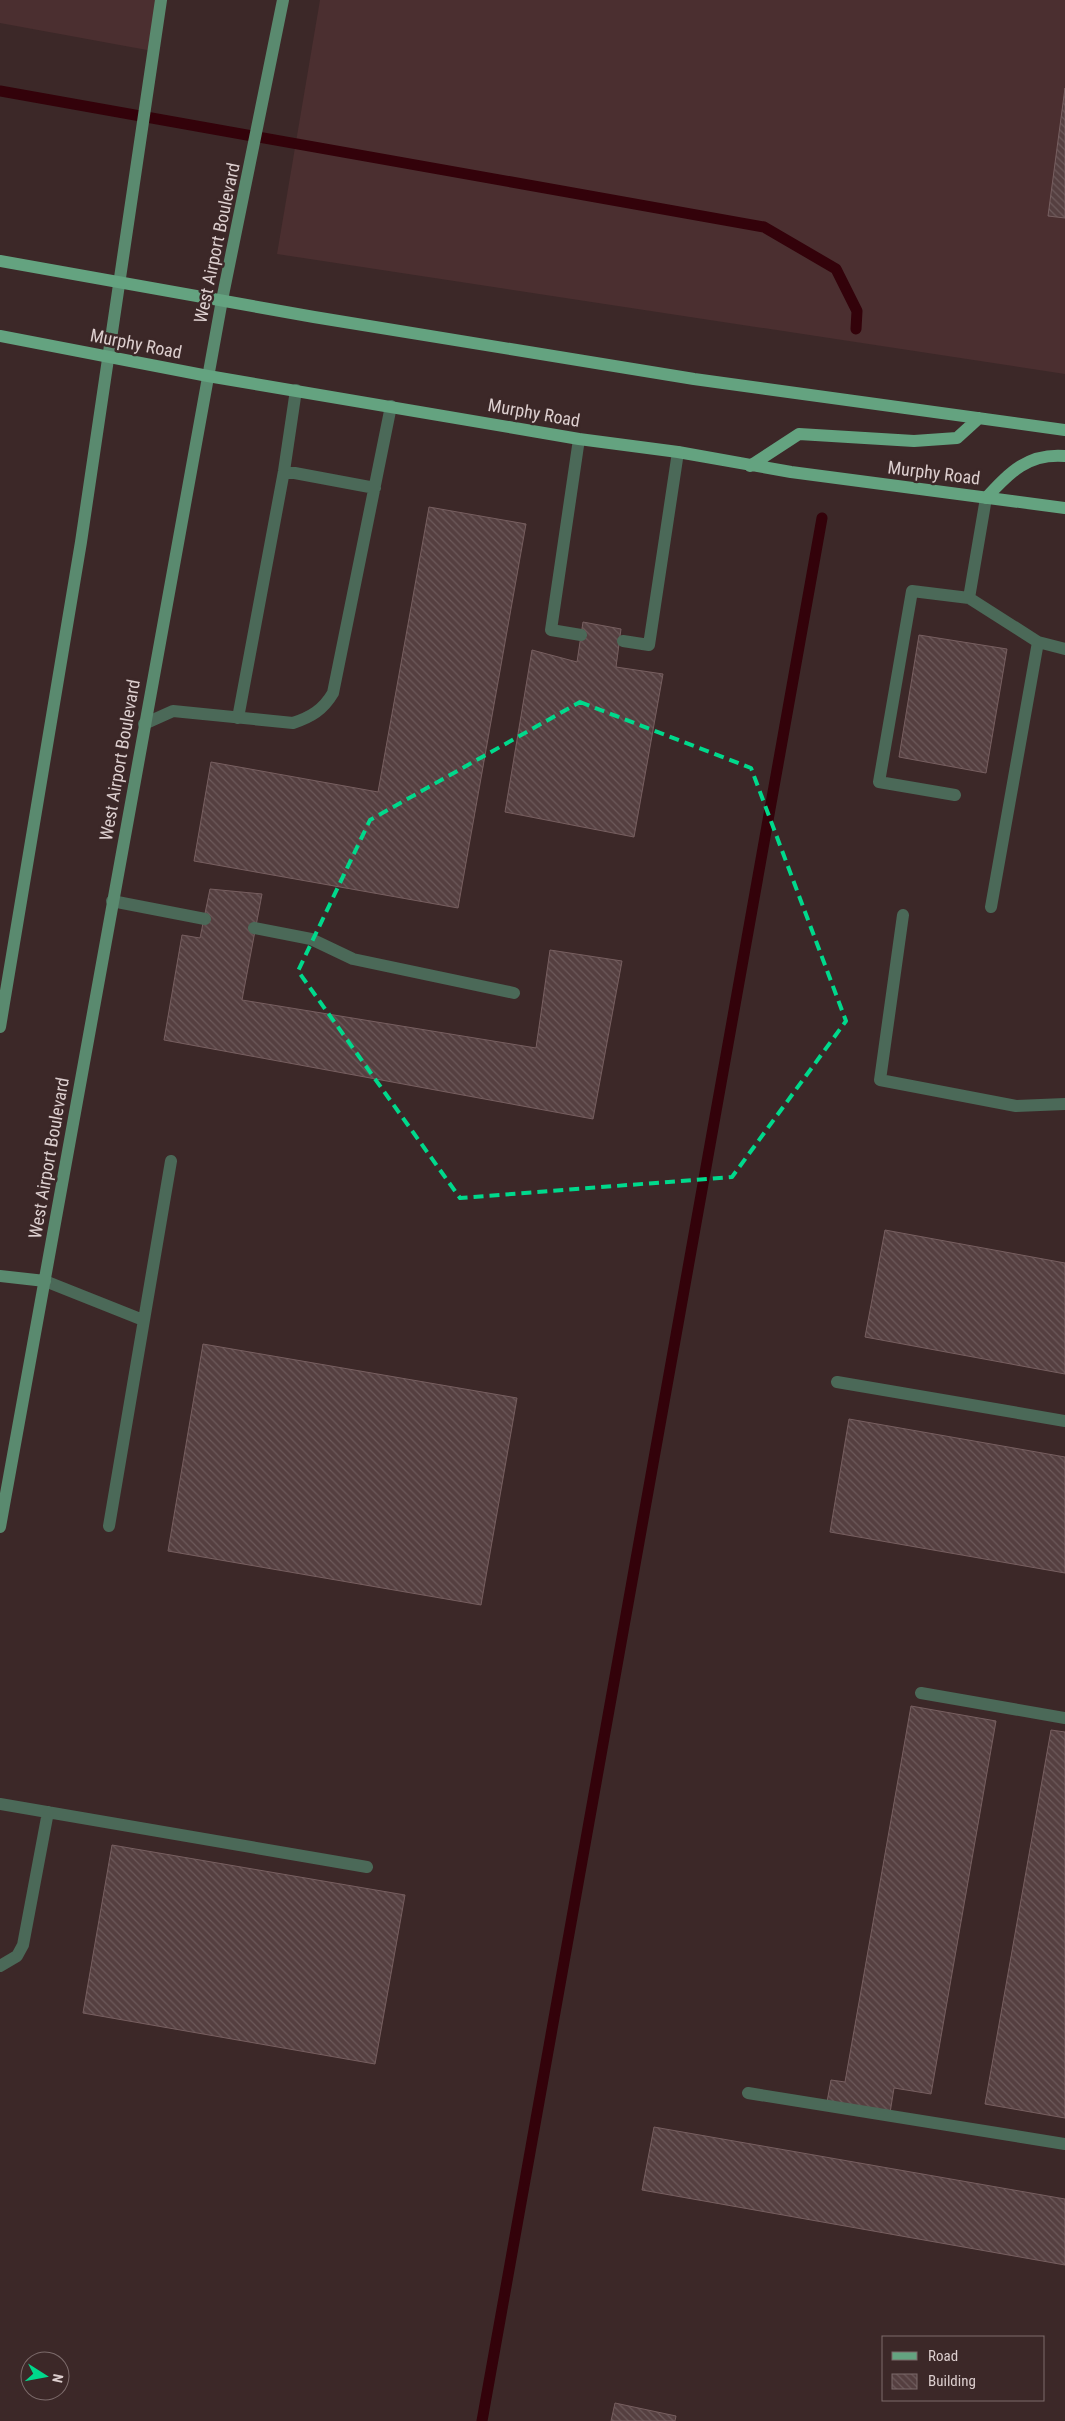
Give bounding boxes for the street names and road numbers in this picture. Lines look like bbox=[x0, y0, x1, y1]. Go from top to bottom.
street label: West Airport Boulevard bbox=[189, 161, 244, 325]
street label: Murphy Road bbox=[88, 324, 184, 363]
street label: Murphy Road bbox=[486, 394, 582, 431]
street label: Murphy Road bbox=[887, 456, 982, 489]
street label: West Airport Boulevard bbox=[95, 678, 144, 842]
street label: West Airport Boulevard bbox=[24, 1076, 73, 1240]

